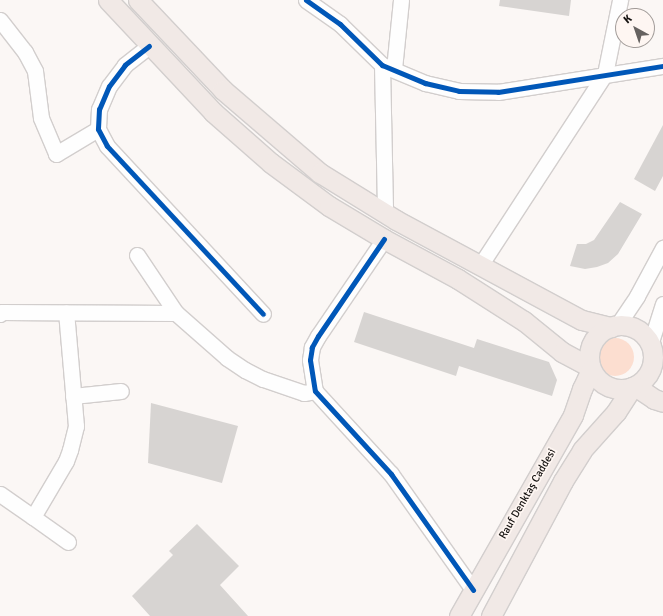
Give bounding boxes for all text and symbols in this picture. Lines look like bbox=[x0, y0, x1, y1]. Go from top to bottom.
north arrow bbox=[615, 8, 655, 48]
text: K bbox=[621, 12, 634, 26]
street label: Rauf Denktaş Caddesi bbox=[497, 446, 559, 542]

